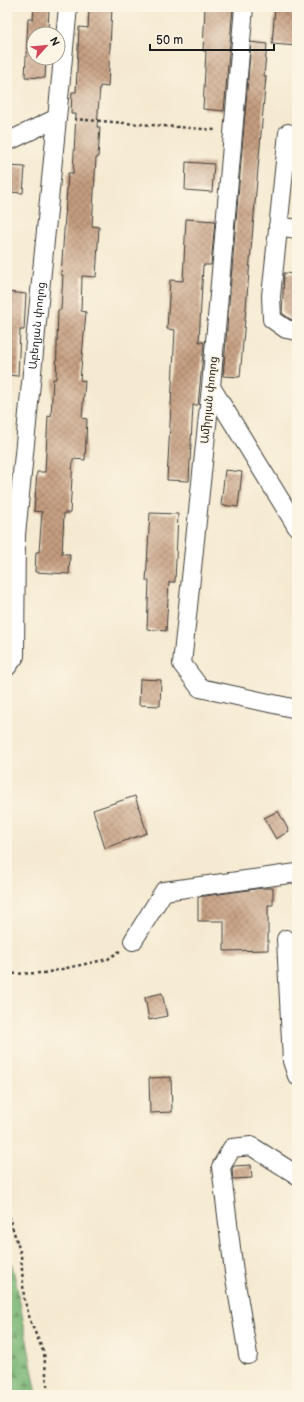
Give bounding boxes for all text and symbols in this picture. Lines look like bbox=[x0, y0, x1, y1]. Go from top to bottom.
north arrow bbox=[26, 26, 66, 66]
scale bar bbox=[150, 26, 274, 52]
text: 50 m bbox=[156, 33, 183, 48]
text: N bbox=[47, 35, 62, 48]
street label: Աբեղյան փողոց bbox=[26, 281, 47, 370]
street label: Ամիրյան փողոց bbox=[198, 356, 220, 444]

